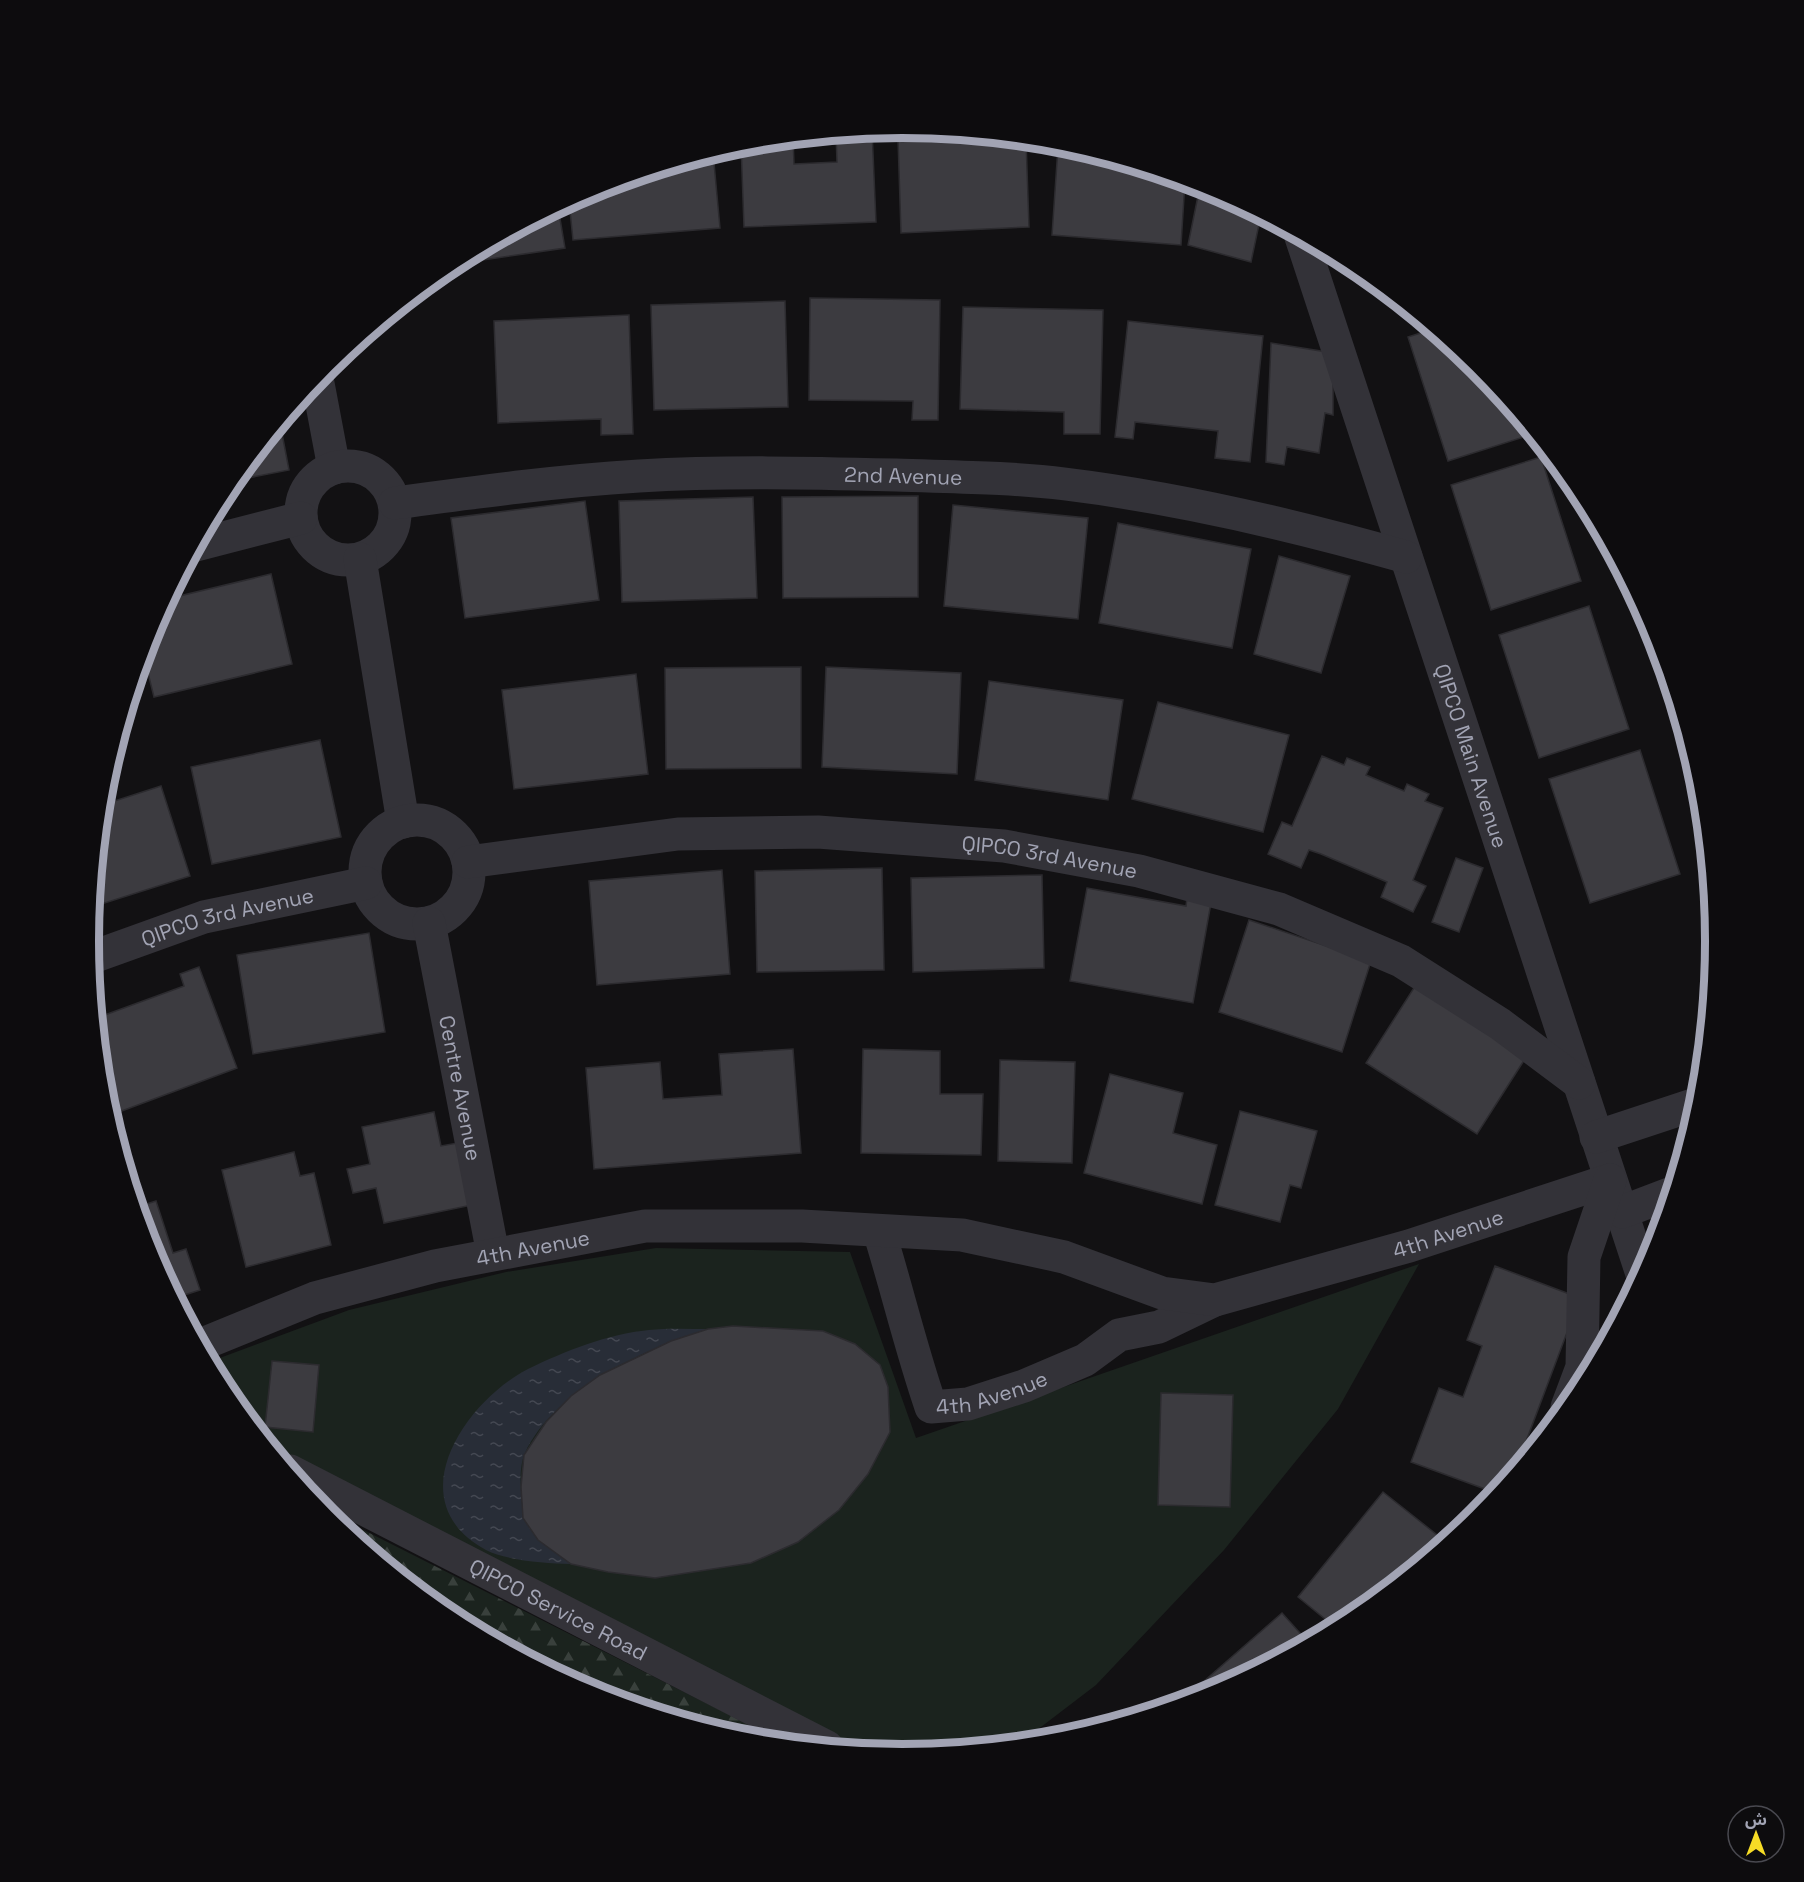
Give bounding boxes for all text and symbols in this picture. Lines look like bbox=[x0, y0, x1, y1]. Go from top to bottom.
street label: 2nd Avenue bbox=[844, 460, 963, 490]
street label: QIPCO Main Avenue bbox=[1429, 660, 1514, 851]
street label: QIPCO 3rd Avenue bbox=[961, 829, 1140, 884]
street label: QIPCO 3rd Avenue bbox=[137, 881, 316, 952]
street label: Centre Avenue bbox=[434, 1013, 488, 1163]
street label: 4th Avenue bbox=[1389, 1202, 1507, 1263]
street label: 4th Avenue bbox=[474, 1223, 592, 1271]
street label: 4th Avenue bbox=[935, 1364, 1051, 1420]
street label: QIPCO Service Road bbox=[465, 1552, 652, 1666]
north arrow bbox=[1726, 1804, 1786, 1864]
text: ش bbox=[1745, 1809, 1767, 1830]

